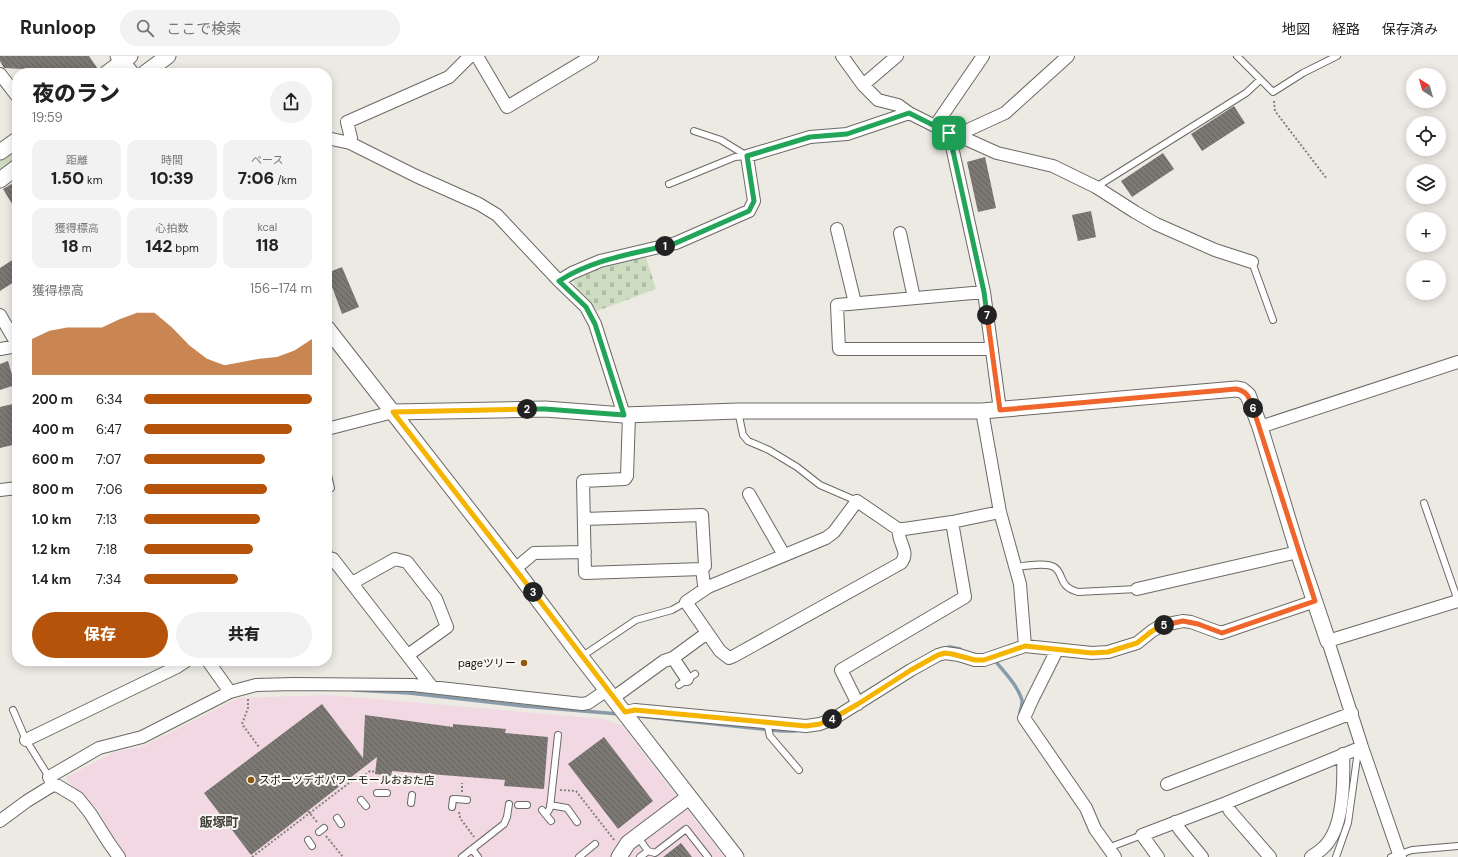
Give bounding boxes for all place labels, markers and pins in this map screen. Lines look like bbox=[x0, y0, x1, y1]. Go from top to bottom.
pin bbox=[932, 116, 966, 150]
pin: 1 bbox=[655, 236, 675, 256]
pin: 7 bbox=[977, 305, 997, 325]
pin: 6 bbox=[1243, 398, 1263, 418]
pin: 2 bbox=[517, 399, 537, 419]
pin: 3 bbox=[523, 582, 543, 602]
pin: 5 bbox=[1154, 615, 1174, 635]
place label: pageツリー bbox=[458, 656, 516, 670]
marker: pageツリー bbox=[519, 658, 529, 668]
pin: 4 bbox=[822, 709, 842, 729]
place label: スポーツデポパワーモールおおた店 bbox=[259, 773, 435, 787]
marker: スポーツデポパワーモールおおた店 bbox=[246, 775, 256, 785]

